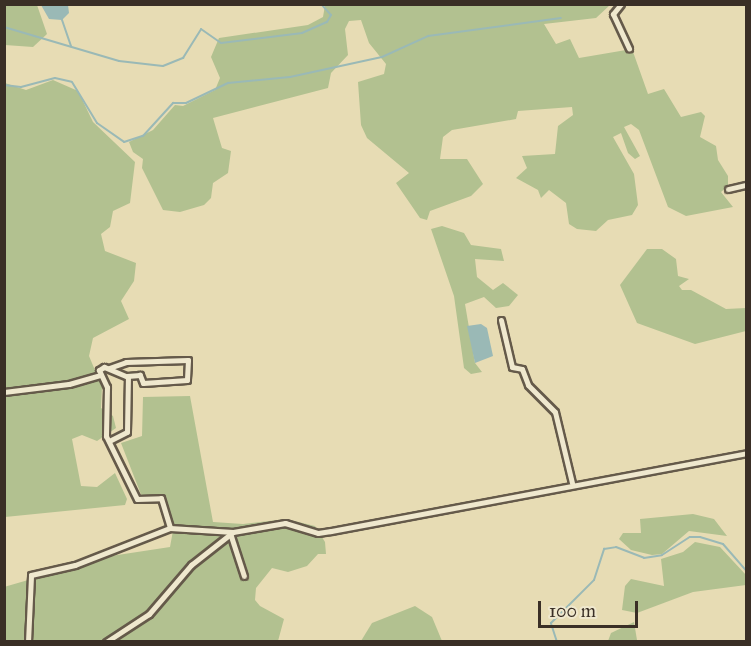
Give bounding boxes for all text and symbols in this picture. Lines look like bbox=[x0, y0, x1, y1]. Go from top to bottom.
scale bar bbox=[541, 589, 642, 627]
text: 100 m bbox=[549, 600, 596, 622]

